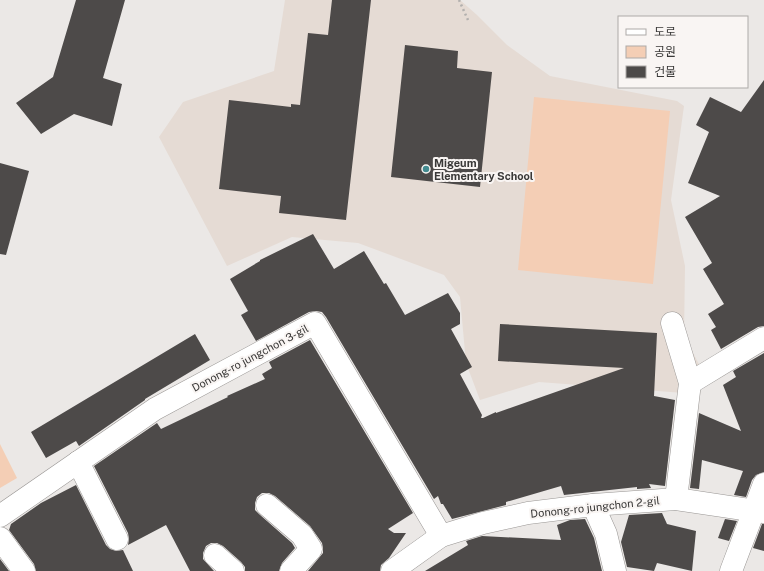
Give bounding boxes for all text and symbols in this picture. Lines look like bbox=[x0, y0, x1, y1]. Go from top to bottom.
legend bbox=[618, 16, 748, 88]
text: 도로 bbox=[654, 25, 676, 39]
text: 공원 bbox=[654, 45, 676, 59]
text: 건물 bbox=[654, 65, 676, 79]
place label: Migeum Elementary School bbox=[434, 157, 534, 182]
marker: Migeum Elementary School bbox=[421, 164, 431, 174]
street label: Donong-ro jungchon 3-gil bbox=[190, 322, 310, 394]
street label: Donong-ro jungchon 2-gil bbox=[530, 494, 660, 520]

